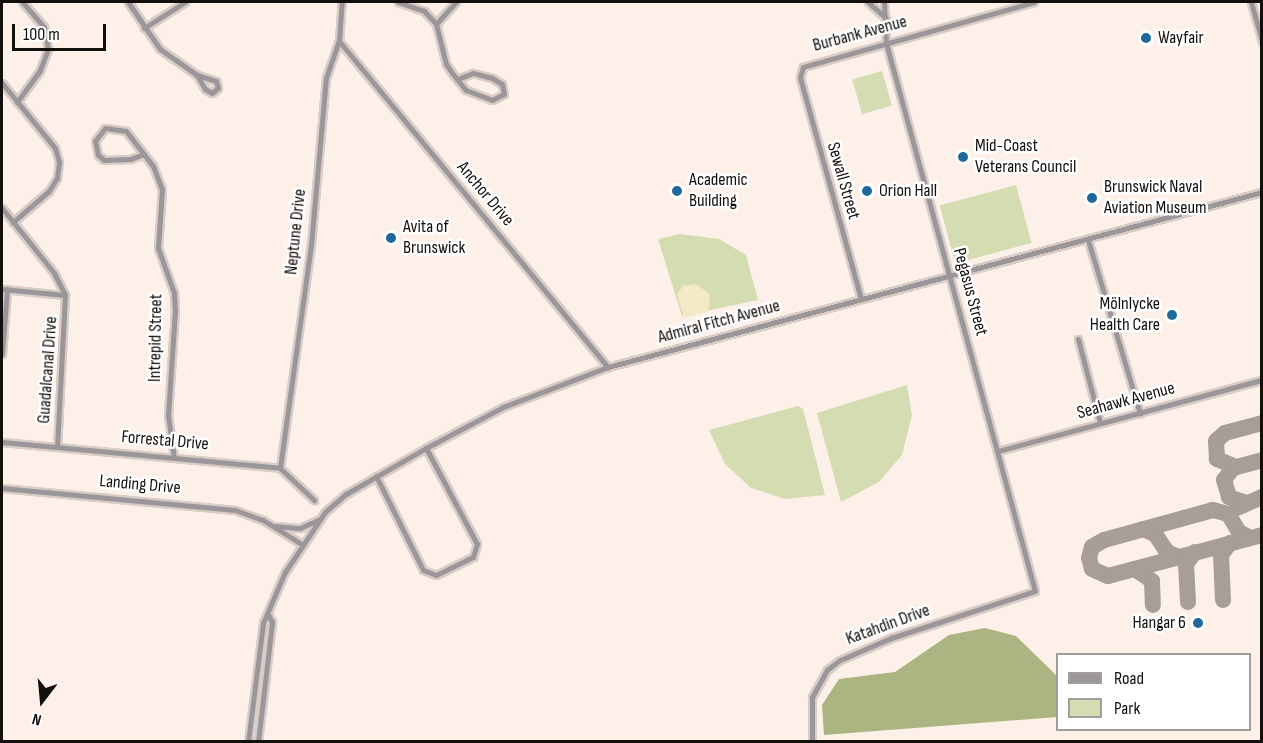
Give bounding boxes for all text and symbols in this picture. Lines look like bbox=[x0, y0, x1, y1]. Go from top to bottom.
street label: Burbank Avenue bbox=[811, 11, 909, 57]
scale bar bbox=[15, 12, 110, 50]
text: 100 m bbox=[23, 24, 60, 45]
place label: Wayfair bbox=[1158, 27, 1204, 49]
marker: Wayfair bbox=[1139, 31, 1153, 45]
place label: Mid-Coast Veterans Council bbox=[975, 136, 1076, 178]
street label: Sewall Street bbox=[822, 140, 864, 222]
marker: Mid-Coast Veterans Council bbox=[956, 150, 970, 164]
street label: Anchor Drive bbox=[452, 157, 518, 231]
place label: Academic Building bbox=[689, 170, 748, 213]
place label: Brunswick Naval Aviation Museum bbox=[1104, 177, 1207, 219]
place label: Orion Hall bbox=[879, 180, 937, 202]
marker: Academic Building bbox=[670, 184, 684, 198]
marker: Orion Hall bbox=[860, 184, 874, 198]
street label: Neptune Drive bbox=[281, 188, 311, 276]
marker: Brunswick Naval Aviation Museum bbox=[1085, 191, 1099, 205]
place label: Avita of Brunswick bbox=[403, 217, 465, 260]
marker: Avita of Brunswick bbox=[384, 231, 398, 245]
street label: Pegasus Street bbox=[948, 246, 992, 338]
street label: Intrepid Street bbox=[144, 294, 168, 382]
place label: Mölnlycke Health Care bbox=[1090, 294, 1160, 336]
street label: Admiral Fitch Avenue bbox=[656, 295, 782, 349]
marker: Mölnlycke Health Care bbox=[1165, 308, 1179, 322]
street label: Guadalcanal Drive bbox=[33, 316, 63, 424]
street label: Seahawk Avenue bbox=[1075, 378, 1177, 424]
street label: Forrestal Drive bbox=[120, 426, 210, 456]
street label: Landing Drive bbox=[99, 471, 181, 499]
street label: Katahdin Drive bbox=[843, 600, 933, 650]
place label: Hangar 6 bbox=[1132, 612, 1186, 634]
marker: Hangar 6 bbox=[1191, 616, 1205, 630]
legend bbox=[1056, 653, 1251, 731]
text: Road bbox=[1114, 668, 1144, 689]
north arrow bbox=[12, 671, 72, 731]
text: Park bbox=[1114, 698, 1140, 719]
text: N bbox=[30, 708, 44, 729]

